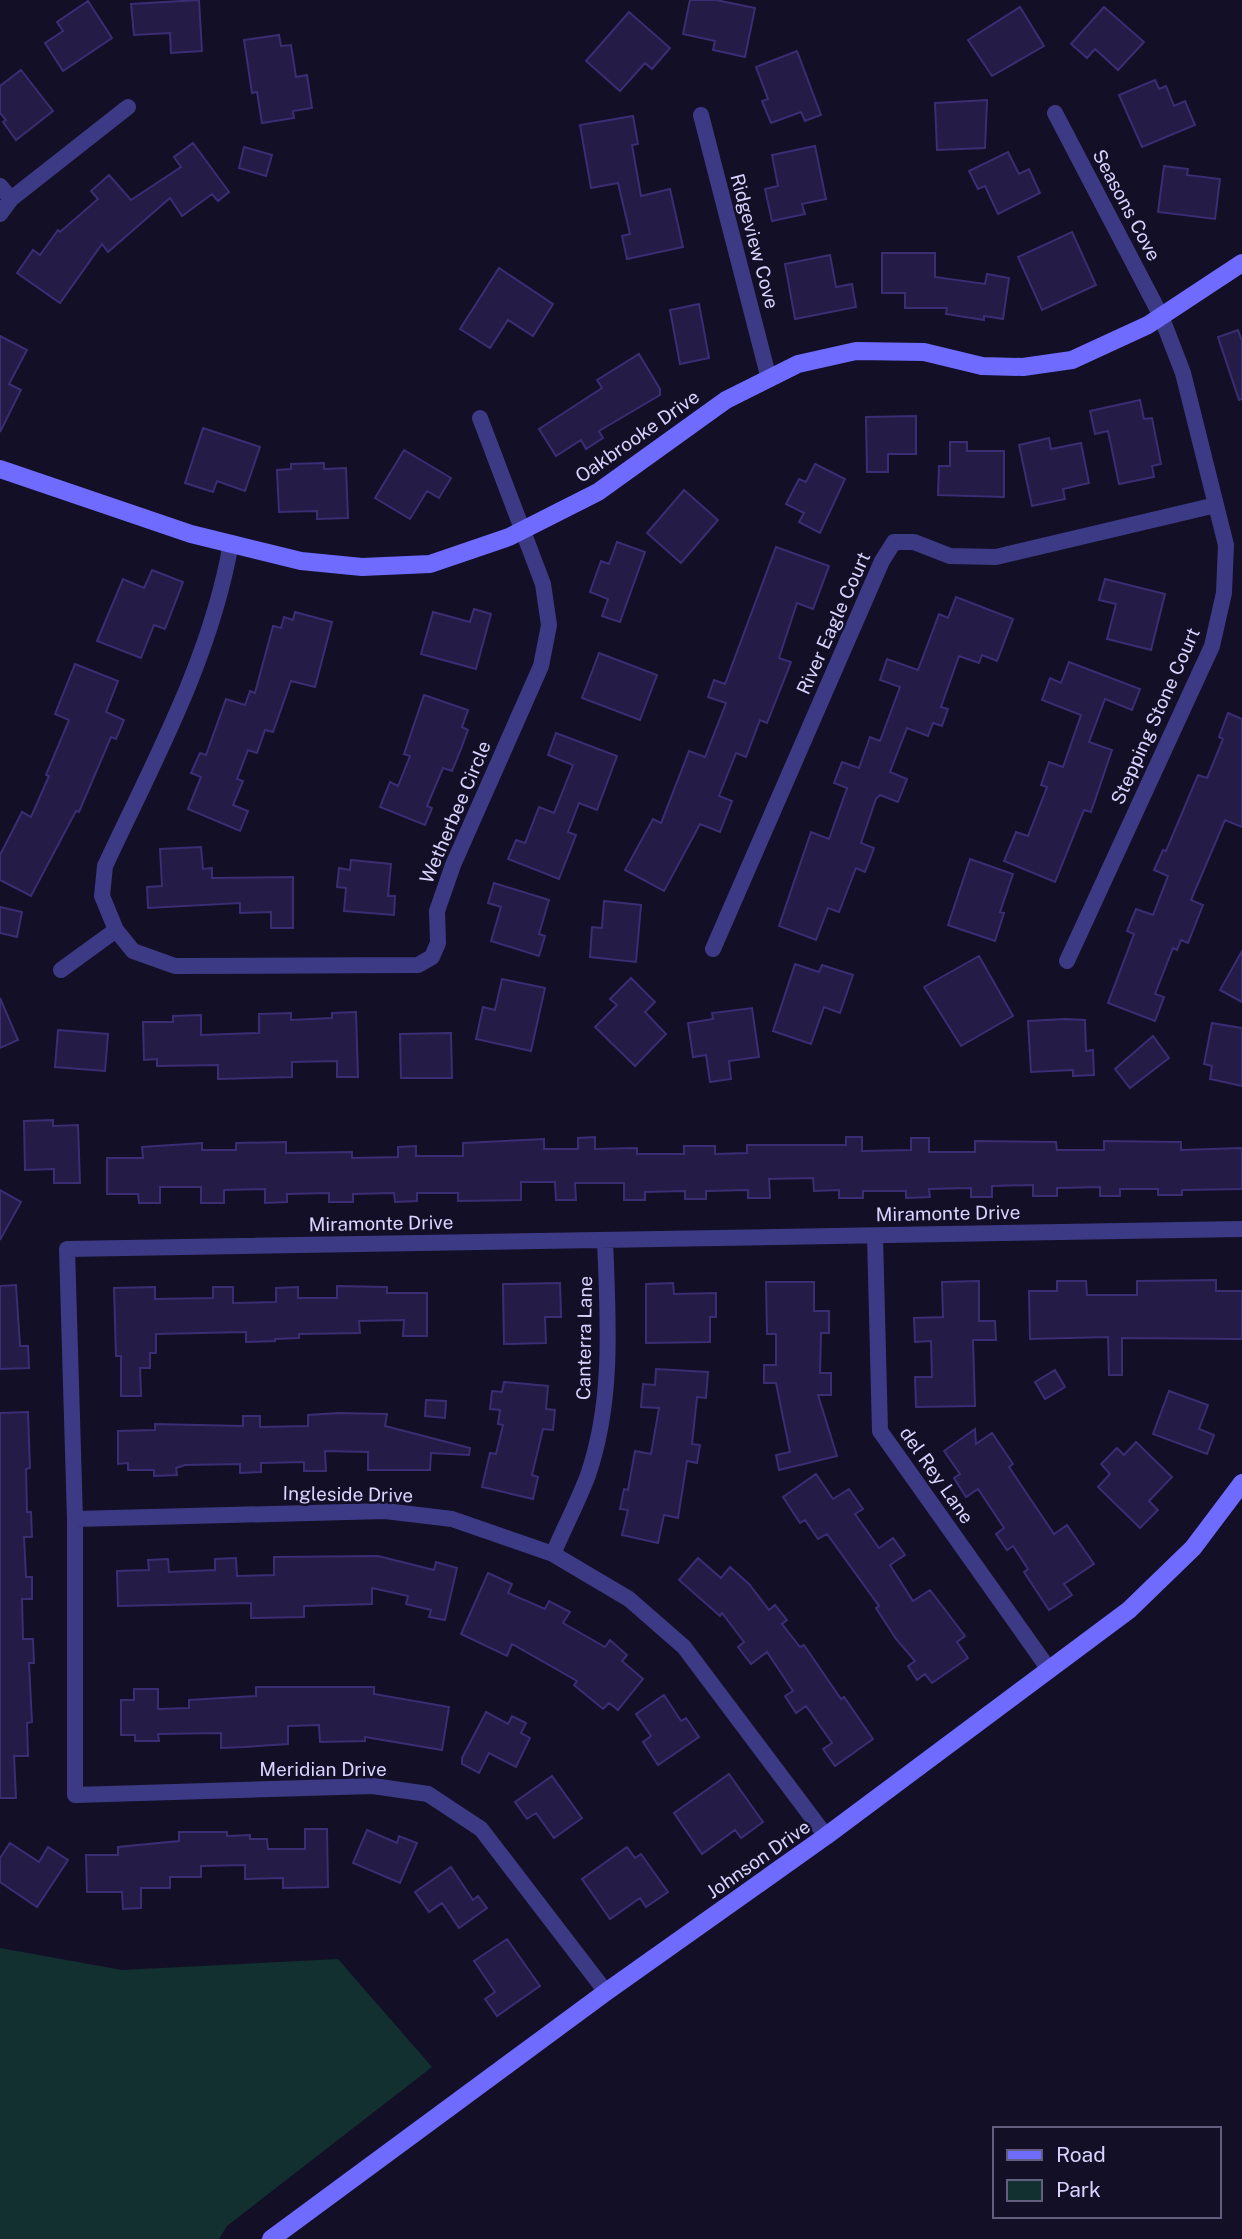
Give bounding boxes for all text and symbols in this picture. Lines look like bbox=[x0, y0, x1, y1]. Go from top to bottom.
street label: Seasons Cove bbox=[1088, 146, 1166, 264]
street label: Ridgeview Cove bbox=[726, 171, 784, 311]
street label: Oakbrooke Drive bbox=[571, 385, 703, 487]
street label: River Eagle Court bbox=[792, 548, 874, 698]
street label: Stepping Stone Court bbox=[1106, 624, 1204, 808]
street label: Wetherbee Circle bbox=[415, 737, 495, 887]
street label: Miramonte Drive bbox=[875, 1201, 1021, 1225]
street label: Miramonte Drive bbox=[308, 1211, 454, 1235]
street label: Canterra Lane bbox=[572, 1276, 596, 1400]
street label: del Rey Lane bbox=[896, 1422, 978, 1528]
street label: Ingleside Drive bbox=[283, 1482, 413, 1506]
street label: Meridian Drive bbox=[259, 1758, 387, 1780]
street label: Johnson Drive bbox=[702, 1815, 814, 1903]
legend bbox=[993, 2127, 1221, 2218]
text: Road bbox=[1056, 2142, 1106, 2167]
text: Park bbox=[1056, 2177, 1101, 2202]

